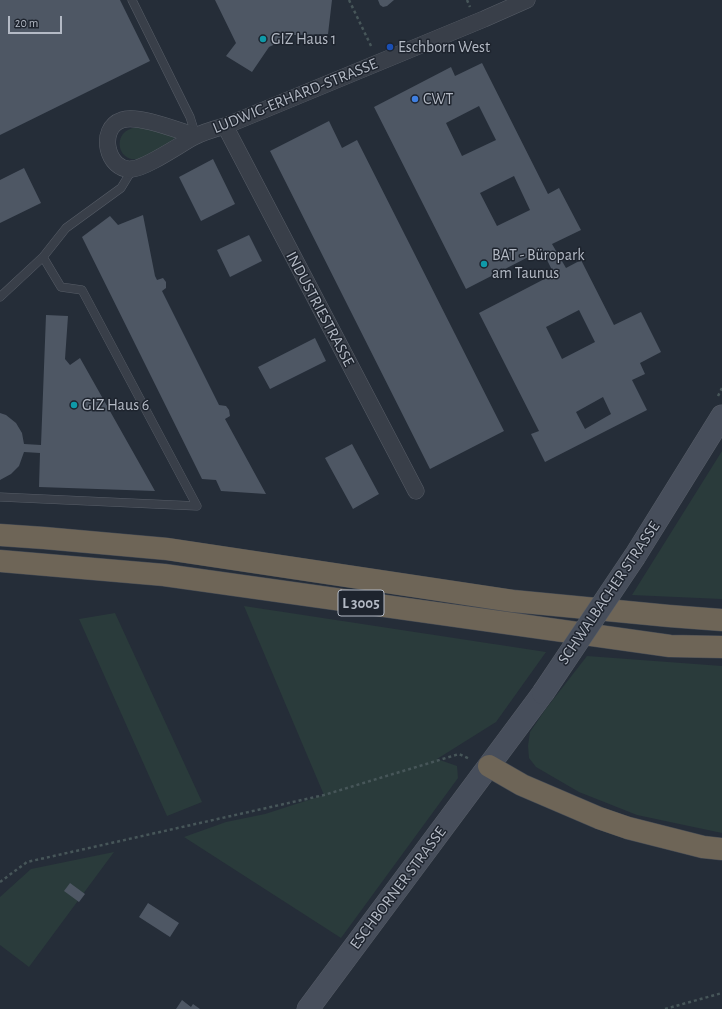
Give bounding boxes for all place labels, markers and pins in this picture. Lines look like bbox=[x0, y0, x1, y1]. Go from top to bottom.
place label: GIZ Haus 1 bbox=[271, 29, 336, 49]
marker: GIZ Haus 1 bbox=[258, 34, 268, 44]
place label: Eschborn West bbox=[398, 37, 490, 57]
marker: Eschborn West bbox=[385, 42, 395, 52]
place label: CWT bbox=[423, 89, 453, 109]
marker: CWT bbox=[410, 94, 420, 104]
place label: BAT - Büropark am Taunus bbox=[492, 245, 584, 283]
marker: BAT - Büropark am Taunus bbox=[479, 259, 489, 269]
place label: GIZ Haus 6 bbox=[82, 395, 149, 415]
marker: GIZ Haus 6 bbox=[69, 400, 79, 410]

